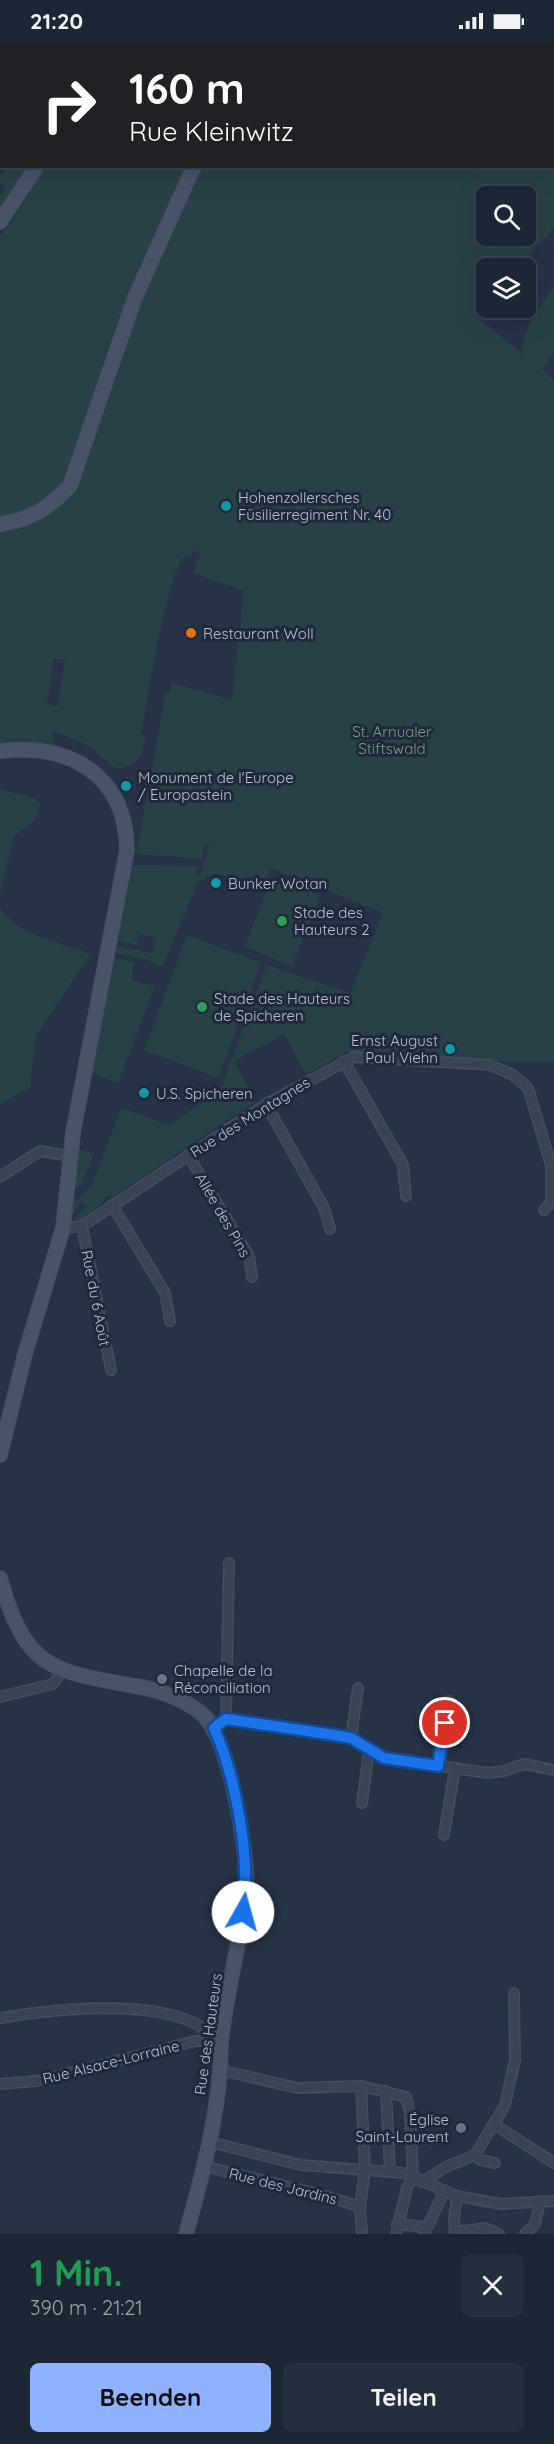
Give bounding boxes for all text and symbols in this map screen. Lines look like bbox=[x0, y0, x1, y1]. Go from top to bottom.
text: 21:20 bbox=[30, 7, 83, 35]
text: 160 m bbox=[129, 62, 245, 115]
icon: right bbox=[30, 66, 108, 144]
text: Rue Kleinwitz bbox=[129, 114, 294, 148]
map controls bbox=[476, 186, 536, 318]
button: search bbox=[476, 186, 536, 246]
button: layers bbox=[476, 258, 536, 318]
place label: Hohenzollersches Füsilierregiment Nr. 40 bbox=[238, 488, 391, 524]
marker: Hohenzollersches Füsilierregiment Nr. 40 bbox=[219, 499, 233, 513]
place label: Restaurant Woll bbox=[203, 624, 314, 643]
marker: Restaurant Woll bbox=[184, 626, 198, 640]
park label: St. Arnualer Stiftswald bbox=[352, 722, 432, 758]
place label: Monument de l'Europe / Europastein bbox=[138, 768, 294, 804]
marker: Monument de l'Europe / Europastein bbox=[119, 779, 133, 793]
place label: Bunker Wotan bbox=[228, 874, 327, 893]
marker: Bunker Wotan bbox=[209, 876, 223, 890]
place label: Stade des Hauteurs 2 bbox=[294, 903, 370, 939]
marker: Stade des Hauteurs 2 bbox=[275, 914, 289, 928]
place label: Stade des Hauteurs de Spicheren bbox=[214, 989, 350, 1025]
marker: Stade des Hauteurs de Spicheren bbox=[195, 1000, 209, 1014]
place label: Ernst August Paul Viehn bbox=[351, 1031, 438, 1067]
marker: Ernst August Paul Viehn bbox=[443, 1042, 457, 1056]
street label: Rue des Montagnes bbox=[187, 1072, 313, 1162]
place label: U.S. Spicheren bbox=[156, 1084, 253, 1103]
marker: U.S. Spicheren bbox=[137, 1086, 151, 1100]
street label: Allée des Pins bbox=[191, 1170, 255, 1260]
street label: Rue du 6 Août bbox=[77, 1248, 115, 1348]
place label: Chapelle de la Réconciliation bbox=[174, 1661, 273, 1697]
marker: Chapelle de la Réconciliation bbox=[155, 1672, 169, 1686]
pin bbox=[419, 1697, 470, 1748]
icon: arrive bbox=[428, 1706, 461, 1739]
position arrow bbox=[211, 1880, 275, 1944]
street label: Rue des Hauteurs bbox=[190, 1972, 226, 2096]
street label: Rue Alsace-Lorraine bbox=[41, 2036, 181, 2088]
place label: Église Saint-Laurent bbox=[356, 2110, 449, 2146]
marker: Église Saint-Laurent bbox=[454, 2121, 468, 2135]
street label: Rue des Jardins bbox=[227, 2163, 339, 2209]
text: 1 Min. bbox=[30, 2250, 122, 2295]
button: close bbox=[461, 2254, 524, 2317]
text: 390 m · 21:21 bbox=[30, 2295, 143, 2320]
button: Beenden bbox=[30, 2363, 271, 2432]
button: Teilen bbox=[283, 2363, 524, 2432]

